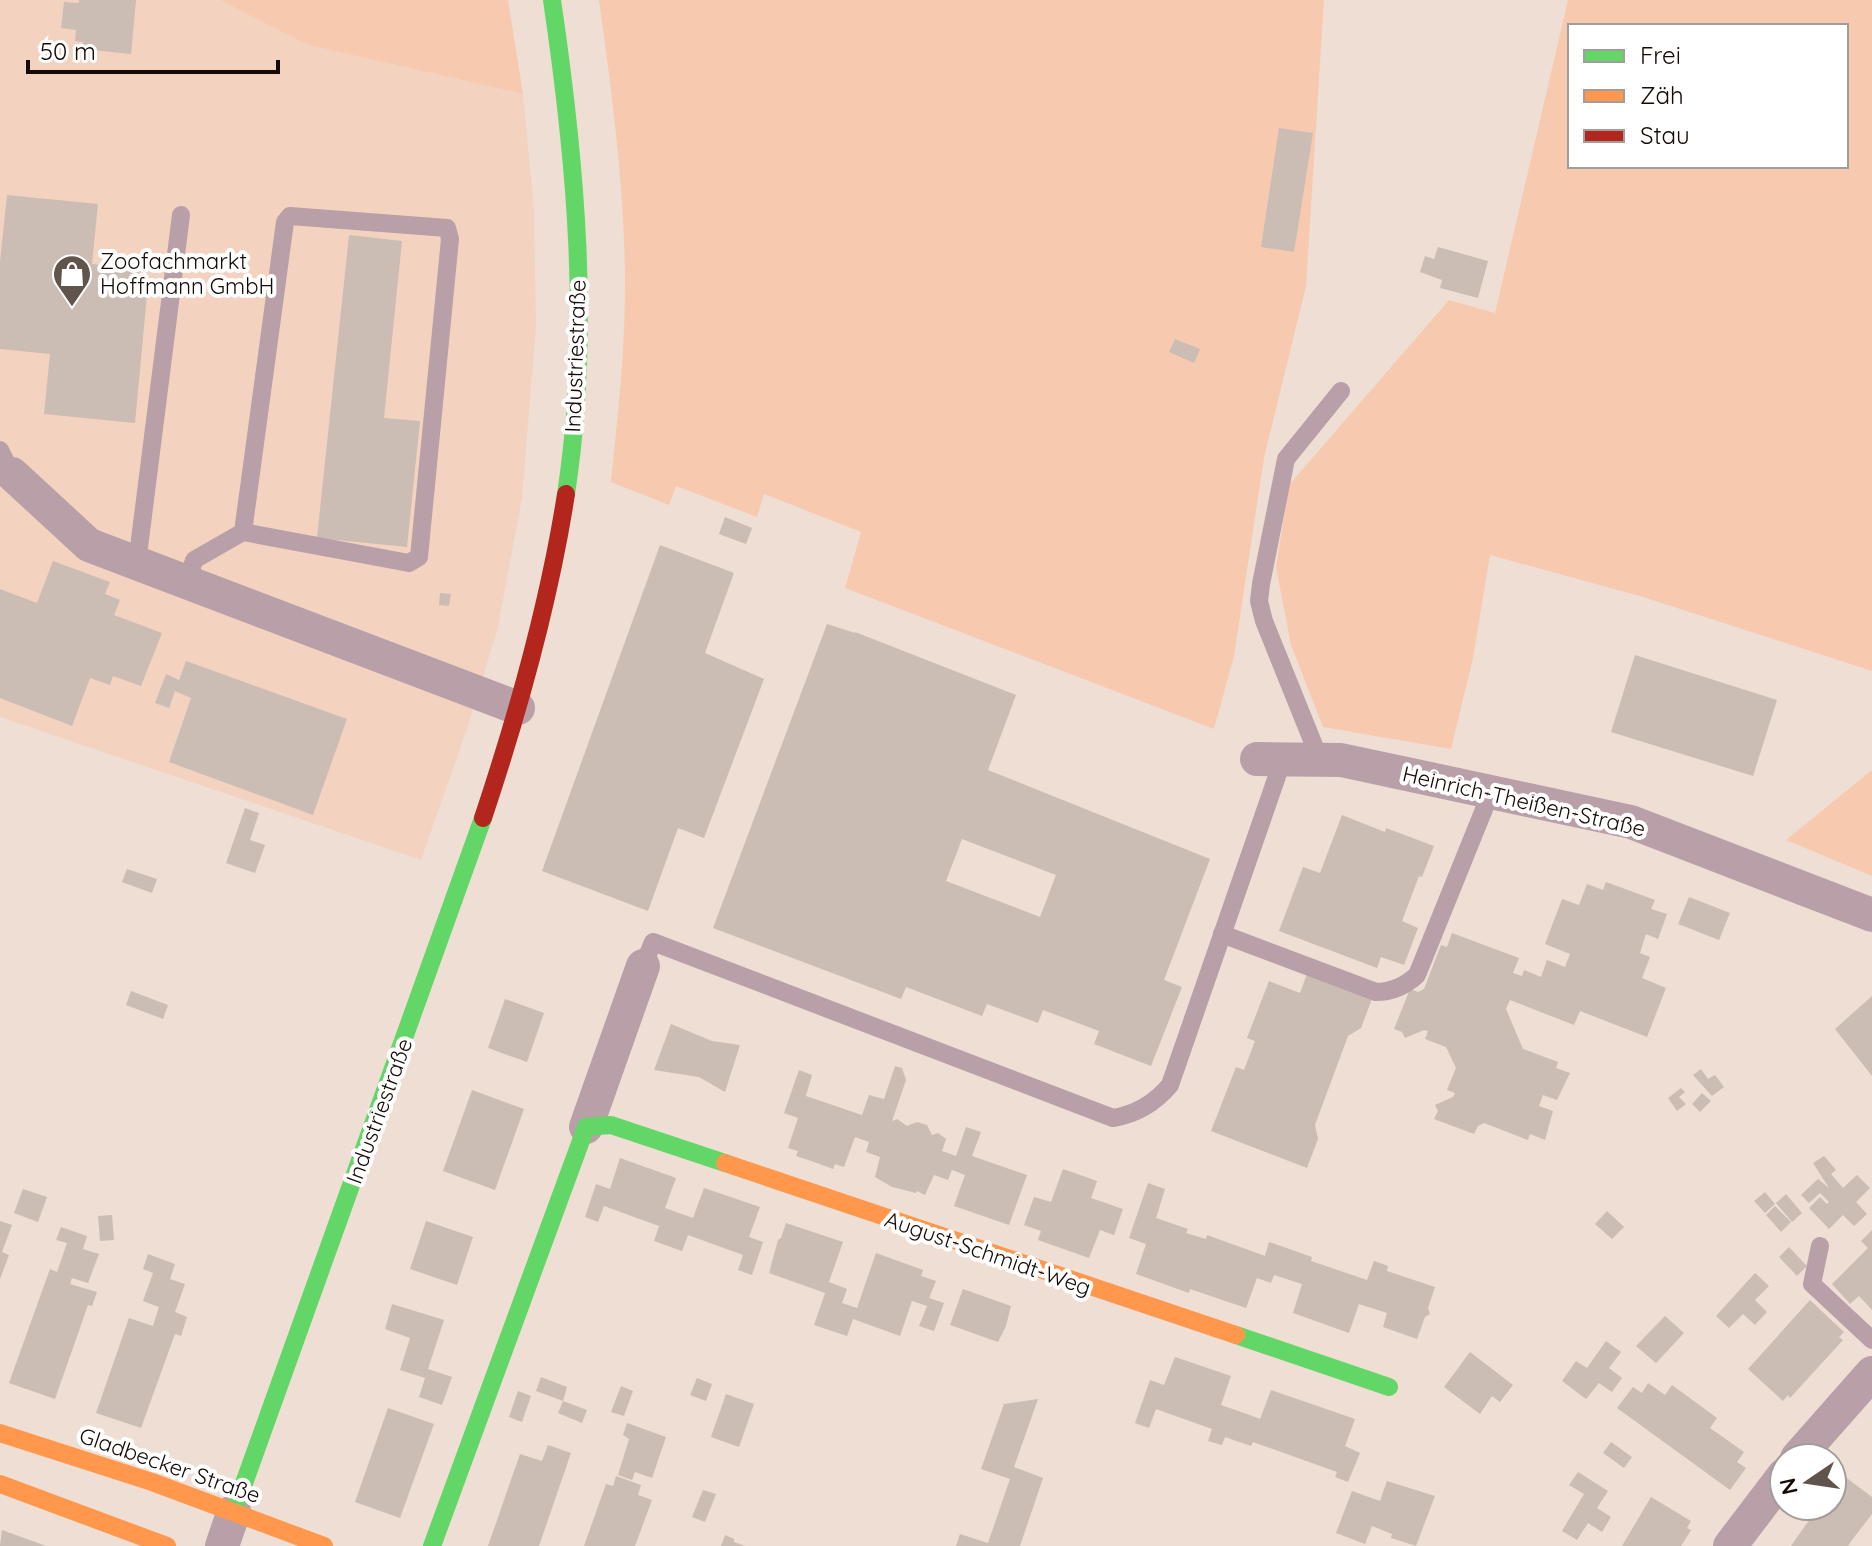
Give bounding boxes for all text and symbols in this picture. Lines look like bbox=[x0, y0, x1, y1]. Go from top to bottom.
scale bar bbox=[28, 24, 278, 74]
legend bbox=[1568, 24, 1848, 168]
text: 50 m bbox=[40, 36, 96, 66]
text: Frei bbox=[1640, 40, 1681, 70]
text: Zäh bbox=[1640, 80, 1684, 110]
text: Stau bbox=[1640, 120, 1690, 150]
place label: Zoofachmarkt Hoffmann GmbH bbox=[100, 247, 274, 300]
shop icon: Zoofachmarkt Hoffmann GmbH bbox=[51, 253, 93, 308]
street label: Industriestraße bbox=[558, 279, 592, 433]
street label: Heinrich-Theißen-Straße bbox=[1400, 759, 1648, 843]
street label: Industriestraße bbox=[340, 1034, 418, 1188]
street label: August-Schmidt-Weg bbox=[881, 1205, 1095, 1301]
street label: Gladbecker Straße bbox=[76, 1421, 264, 1509]
north arrow bbox=[1768, 1442, 1848, 1522]
text: N bbox=[1773, 1475, 1804, 1498]

